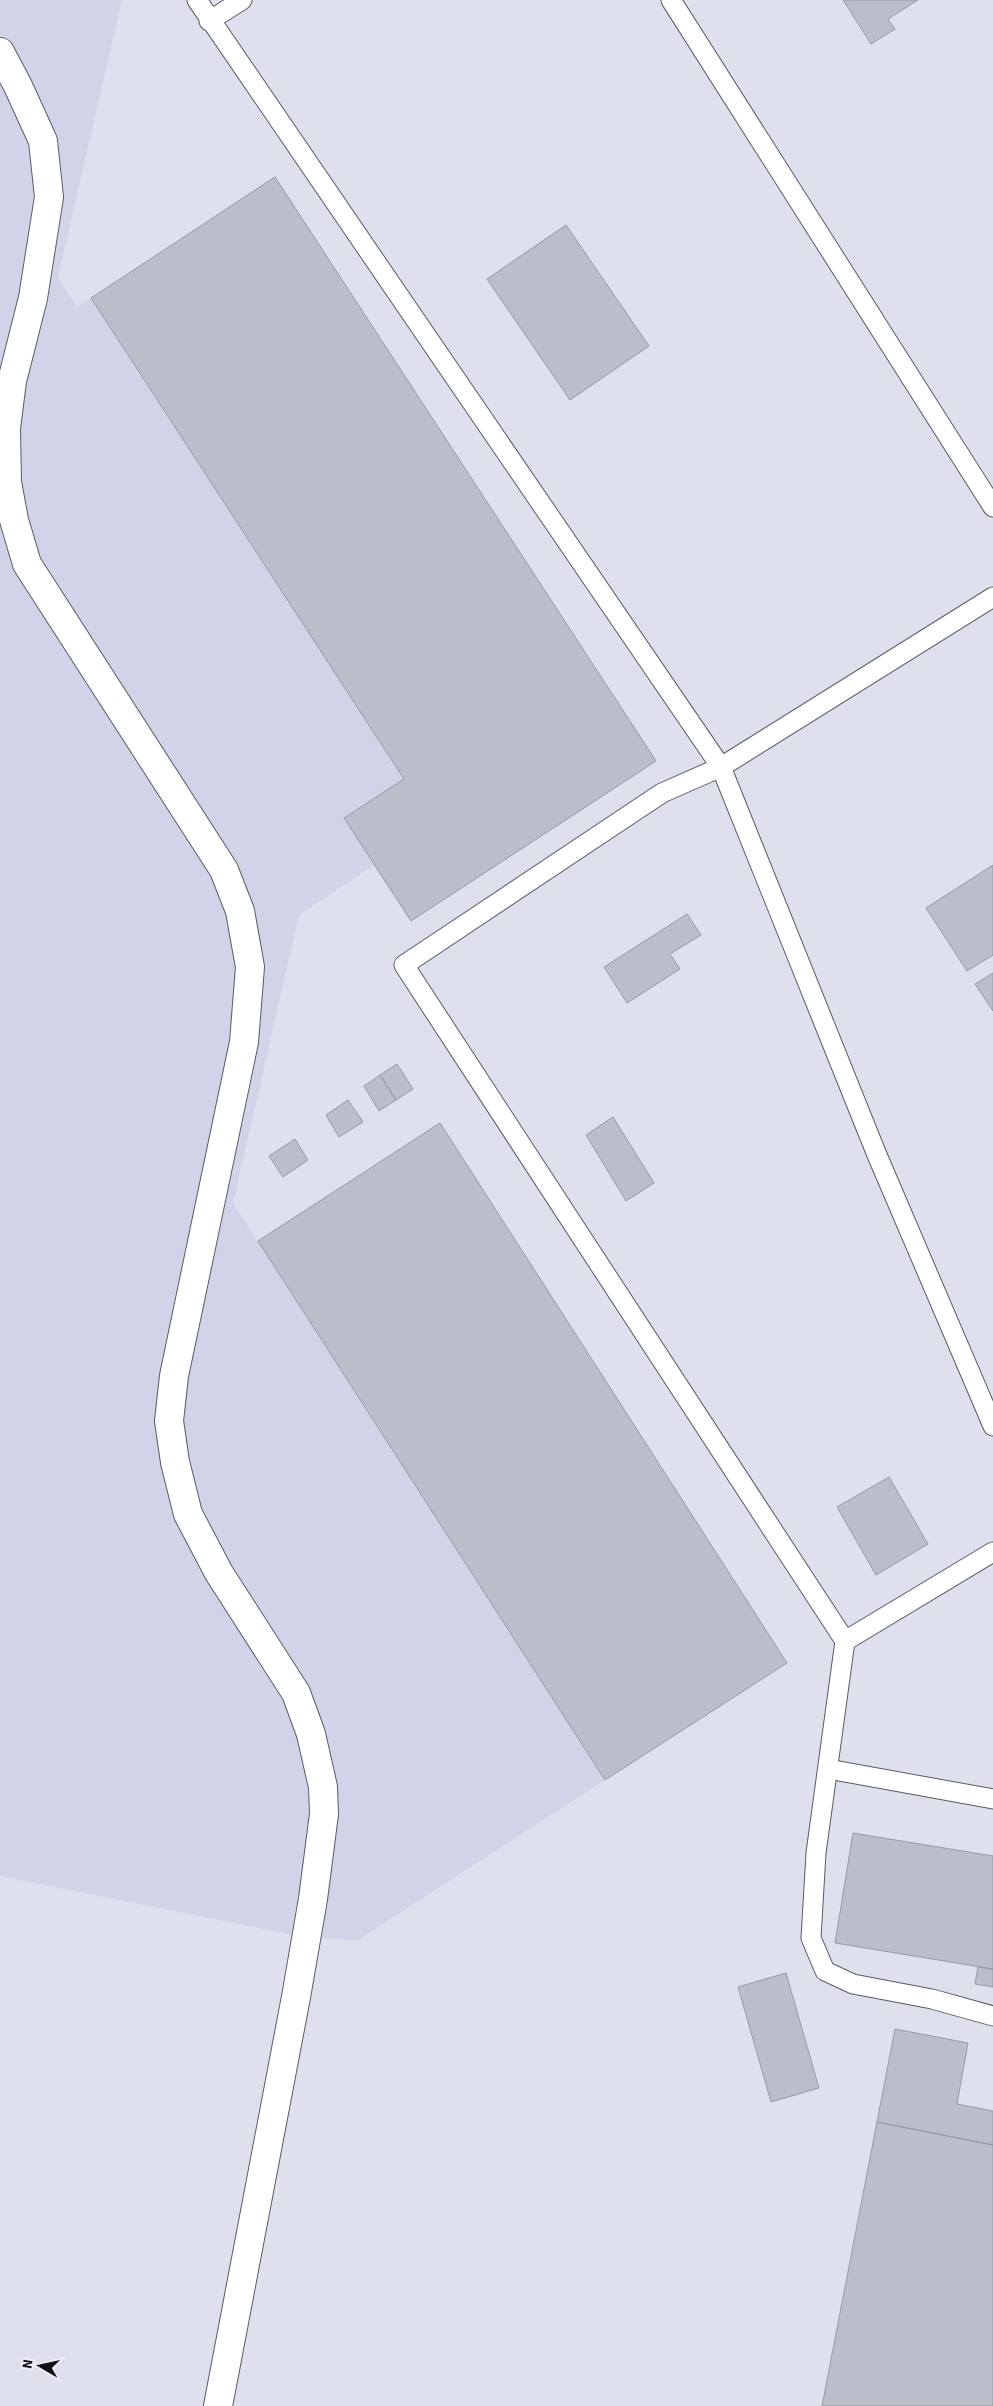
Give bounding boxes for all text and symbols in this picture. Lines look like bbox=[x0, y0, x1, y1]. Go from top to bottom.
north arrow bbox=[15, 2341, 65, 2391]
text: N bbox=[18, 2358, 39, 2370]

